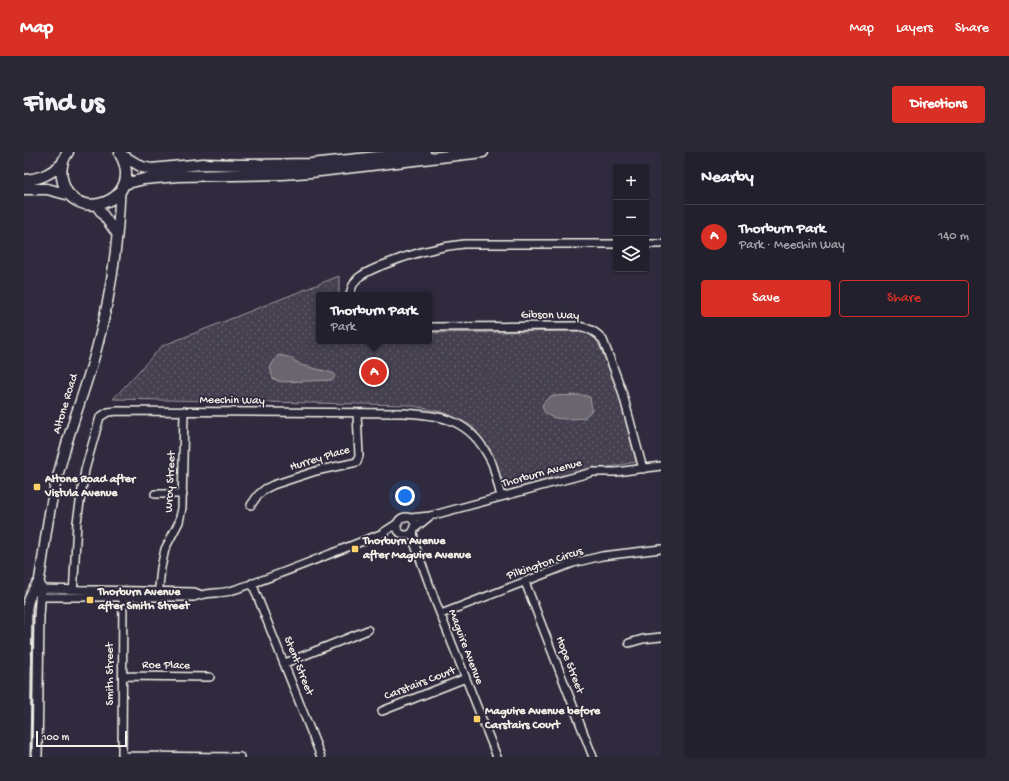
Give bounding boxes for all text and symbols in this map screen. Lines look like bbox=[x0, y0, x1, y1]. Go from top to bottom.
text: Map bbox=[20, 17, 53, 40]
text: Map bbox=[850, 20, 874, 37]
text: Layers bbox=[896, 20, 933, 37]
text: Share bbox=[955, 20, 989, 37]
button: Directions bbox=[892, 86, 985, 123]
text: Find us bbox=[24, 88, 104, 121]
map controls bbox=[613, 164, 649, 272]
button: + bbox=[613, 164, 649, 200]
text: Nearby bbox=[701, 168, 754, 188]
button: − bbox=[613, 200, 649, 236]
text: Thorburn Park bbox=[739, 220, 825, 238]
text: A bbox=[710, 229, 718, 244]
text: 140 m bbox=[938, 229, 969, 244]
button: layers bbox=[613, 236, 649, 272]
text: Park · Meechin Way bbox=[739, 238, 845, 253]
button: Save bbox=[701, 280, 831, 317]
button: Share bbox=[839, 280, 969, 317]
popup bbox=[316, 292, 432, 344]
text: Thorburn Park bbox=[331, 302, 417, 320]
street label: Gibson Way bbox=[521, 308, 579, 324]
text: Park bbox=[331, 320, 356, 335]
pin: A bbox=[361, 357, 387, 387]
street label: Altone Road bbox=[50, 371, 82, 436]
street label: Meechin Way bbox=[199, 393, 265, 409]
street label: Hurrey Place bbox=[288, 443, 353, 475]
street label: Wroy Street bbox=[162, 450, 180, 513]
street label: Thorburn Avenue bbox=[499, 456, 584, 492]
place label: Altone Road after Vistula Avenue bbox=[44, 473, 137, 501]
marker: Altone Road after Vistula Avenue bbox=[32, 482, 42, 492]
your location bbox=[395, 486, 415, 506]
place label: Thorburn Avenue after Maguire Avenue bbox=[362, 535, 472, 563]
marker: Thorburn Avenue after Maguire Avenue bbox=[350, 544, 360, 554]
street label: Pilkington Circus bbox=[504, 544, 585, 584]
place label: Thorburn Avenue after Smith Street bbox=[97, 586, 190, 614]
marker: Thorburn Avenue after Smith Street bbox=[85, 595, 95, 605]
street label: Maguire Avenue bbox=[444, 607, 486, 687]
street label: Hope Street bbox=[552, 634, 587, 697]
street label: Stent Street bbox=[280, 635, 317, 698]
street label: Smith Street bbox=[104, 641, 118, 705]
street label: Roe Place bbox=[142, 659, 191, 673]
street label: Carstairs Court bbox=[382, 664, 459, 704]
place label: Maguire Avenue before Carstairs Court bbox=[484, 705, 601, 733]
marker: Maguire Avenue before Carstairs Court bbox=[472, 714, 482, 724]
scale bar bbox=[36, 729, 127, 748]
text: 100 m bbox=[42, 732, 69, 744]

